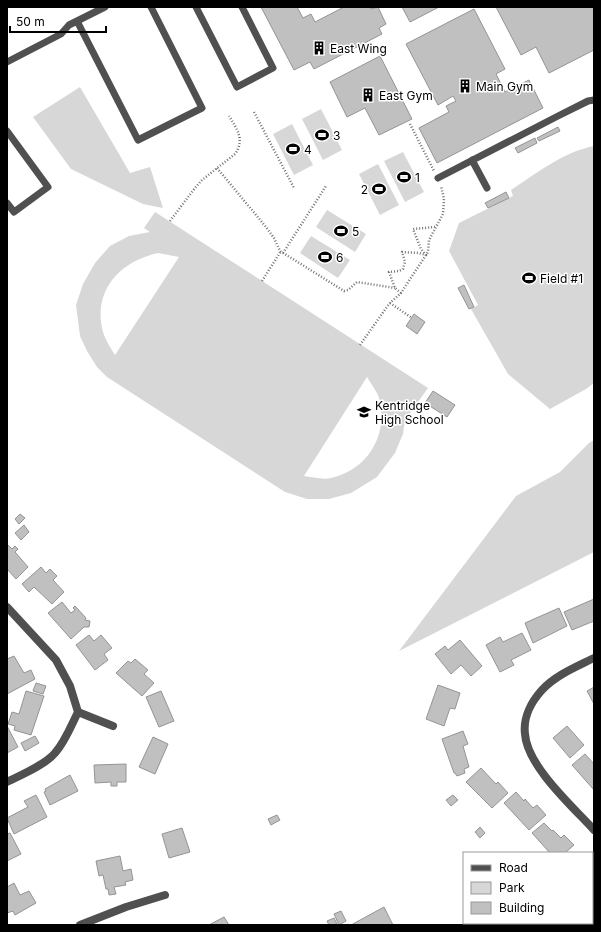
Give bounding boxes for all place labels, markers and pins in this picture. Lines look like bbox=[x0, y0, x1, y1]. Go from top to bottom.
building icon: East Wing bbox=[311, 40, 327, 56]
place label: East Wing bbox=[330, 41, 387, 56]
building icon: Main Gym bbox=[457, 78, 473, 94]
place label: Main Gym bbox=[476, 79, 533, 94]
building icon: East Gym bbox=[360, 87, 376, 103]
place label: East Gym bbox=[379, 88, 433, 103]
sports icon: 3 bbox=[314, 127, 330, 143]
place label: 3 bbox=[333, 128, 340, 143]
sports icon: 4 bbox=[285, 141, 301, 157]
place label: 4 bbox=[304, 142, 312, 157]
sports icon: 1 bbox=[396, 169, 412, 185]
place label: 1 bbox=[415, 170, 420, 185]
sports icon: 2 bbox=[371, 181, 387, 197]
place label: 2 bbox=[361, 182, 368, 197]
sports icon: 5 bbox=[333, 223, 349, 239]
place label: 5 bbox=[352, 224, 359, 239]
sports icon: 6 bbox=[317, 249, 333, 265]
place label: 6 bbox=[336, 250, 343, 265]
sports icon: Field #1 bbox=[521, 270, 537, 286]
place label: Field #1 bbox=[540, 271, 583, 286]
place label: Kentridge High School bbox=[375, 398, 444, 427]
school or university icon: Kentridge High School bbox=[356, 404, 372, 420]

